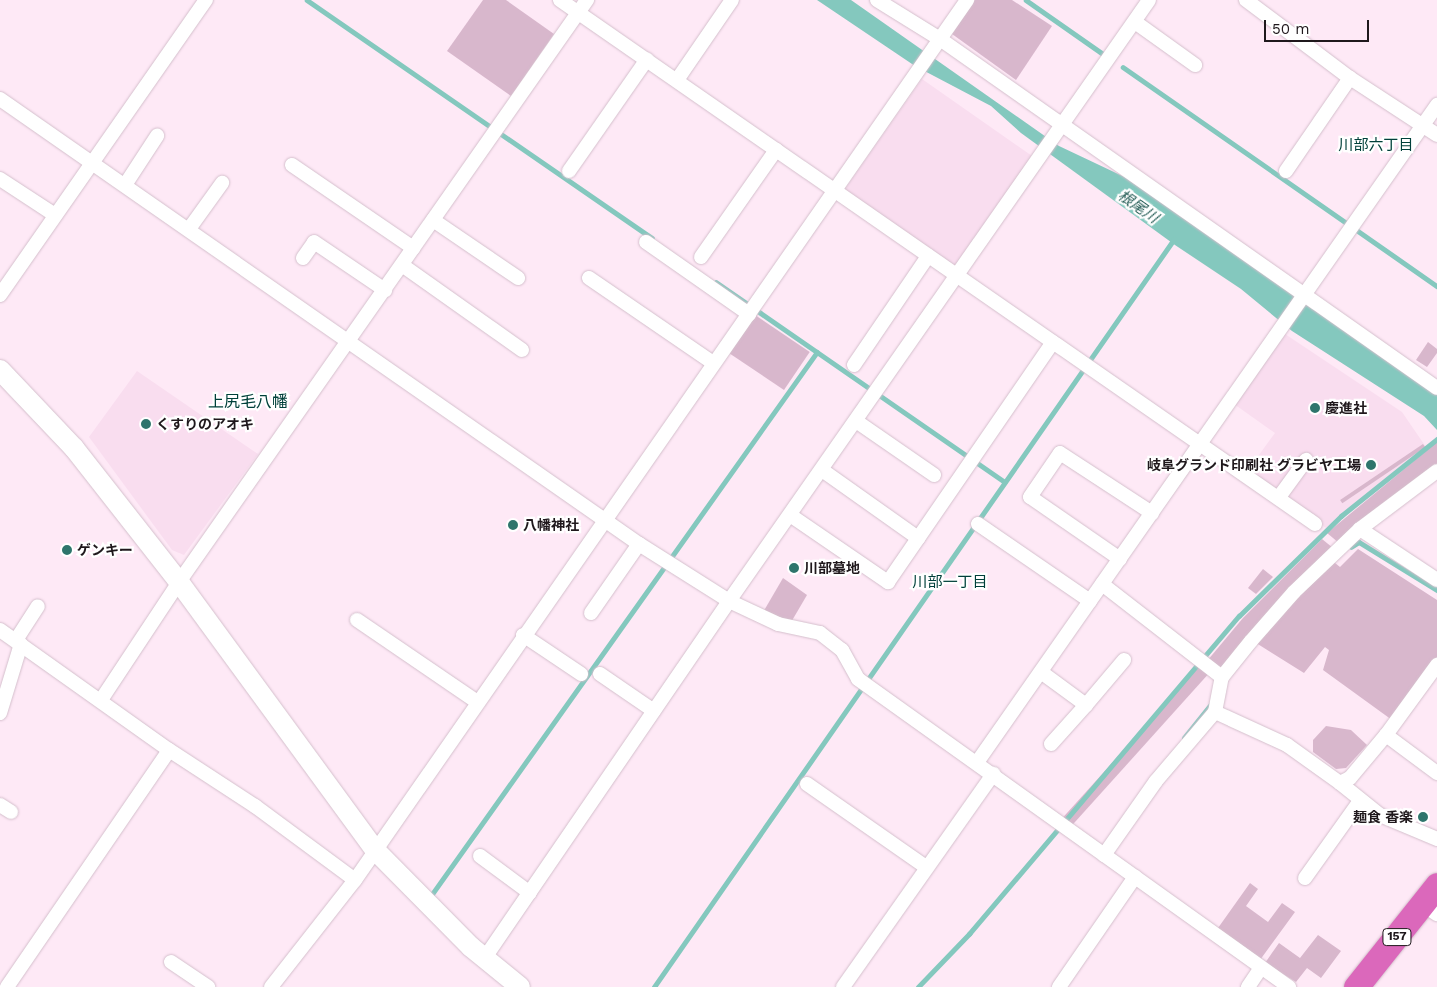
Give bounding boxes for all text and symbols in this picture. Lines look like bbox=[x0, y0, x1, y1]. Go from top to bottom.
scale bar bbox=[1267, 10, 1372, 42]
text: 50 m bbox=[1272, 20, 1309, 38]
district label: 川部六丁目 bbox=[1339, 137, 1413, 155]
water label: 根尾川 bbox=[1114, 187, 1162, 227]
district label: 上尻毛八幡 bbox=[208, 392, 288, 412]
place label: 慶進社 bbox=[1325, 400, 1367, 416]
marker: 慶進社 bbox=[1309, 402, 1321, 414]
place label: くすりのアオキ bbox=[156, 416, 254, 432]
marker: くすりのアオキ bbox=[140, 418, 152, 430]
place label: 岐阜グランド印刷社 グラビヤ工場 bbox=[1147, 457, 1361, 473]
marker: 岐阜グランド印刷社 グラビヤ工場 bbox=[1365, 459, 1377, 471]
place label: 八幡神社 bbox=[523, 517, 579, 533]
marker: 八幡神社 bbox=[507, 519, 519, 531]
place label: ゲンキー bbox=[77, 542, 133, 558]
marker: ゲンキー bbox=[61, 544, 73, 556]
place label: 川部墓地 bbox=[804, 560, 860, 576]
marker: 川部墓地 bbox=[788, 562, 800, 574]
district label: 川部一丁目 bbox=[913, 574, 987, 592]
place label: 麺食 香楽 bbox=[1353, 809, 1413, 825]
marker: 麺食 香楽 bbox=[1417, 811, 1429, 823]
road number: 157 bbox=[1382, 928, 1412, 946]

